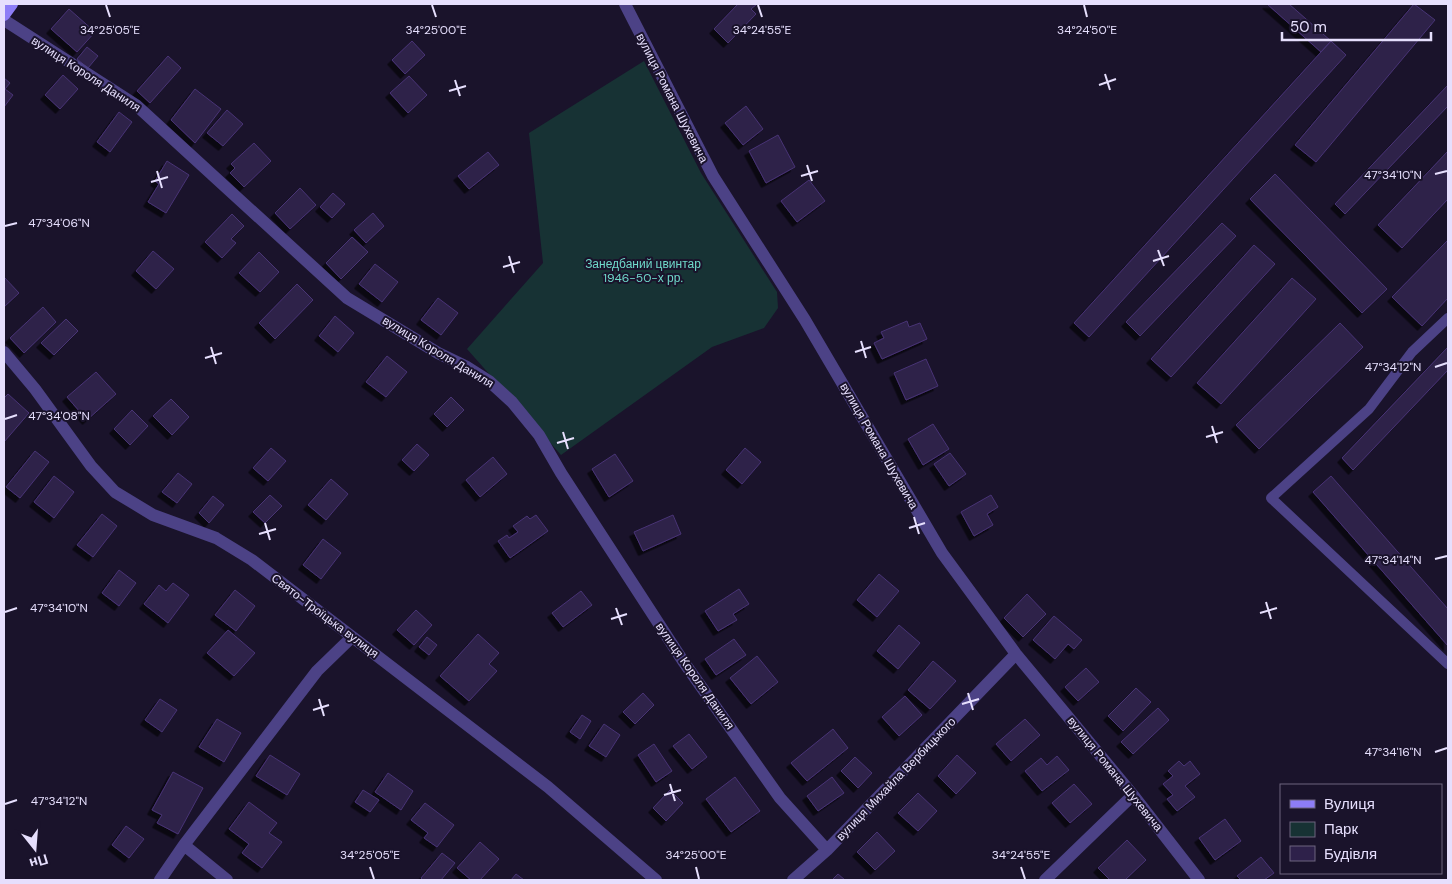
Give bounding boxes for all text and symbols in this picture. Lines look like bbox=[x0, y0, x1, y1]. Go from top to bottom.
scale bar bbox=[1282, 10, 1431, 42]
text: 50 m bbox=[1290, 17, 1327, 37]
text: 34°25'05"E bbox=[80, 22, 140, 38]
text: 34°25'00"E bbox=[405, 22, 467, 38]
text: 34°24'55"E bbox=[733, 22, 792, 38]
text: 34°24'50"E bbox=[1057, 22, 1117, 38]
street label: вулиця Романа Шухевича bbox=[632, 31, 712, 166]
street label: вулиця Короля Даниля bbox=[28, 33, 144, 115]
text: 47°34'10"N bbox=[1364, 167, 1422, 183]
text: 47°34'06"N bbox=[28, 215, 90, 231]
park label: Занедбаний цвинтар 1946-50-х рр. bbox=[585, 256, 701, 286]
street label: вулиця Короля Даниля bbox=[379, 312, 497, 392]
text: 47°34'12"N bbox=[1365, 359, 1421, 375]
street label: вулиця Романа Шухевича bbox=[836, 380, 922, 512]
text: 47°34'08"N bbox=[28, 408, 90, 424]
text: 47°34'14"N bbox=[1365, 552, 1421, 568]
street label: Свято-Троїцька вулиця bbox=[268, 570, 382, 662]
text: 47°34'10"N bbox=[30, 600, 88, 616]
street label: вулиця Короля Даниля bbox=[652, 619, 738, 733]
street label: вулиця Романа Шухевича bbox=[1064, 713, 1166, 835]
street label: вулиця Михайла Вербицького bbox=[833, 714, 960, 844]
text: 47°34'16"N bbox=[1364, 744, 1422, 760]
legend bbox=[1280, 784, 1442, 874]
text: 47°34'12"N bbox=[31, 793, 87, 809]
text: Вулиця bbox=[1324, 794, 1375, 814]
text: Парк bbox=[1324, 819, 1358, 839]
north arrow bbox=[10, 824, 60, 874]
text: Будівля bbox=[1324, 844, 1377, 864]
text: 34°25'05"E bbox=[340, 847, 400, 863]
text: 34°25'00"E bbox=[665, 847, 727, 863]
text: 34°24'55"E bbox=[992, 847, 1051, 863]
text: Пн bbox=[27, 850, 50, 873]

